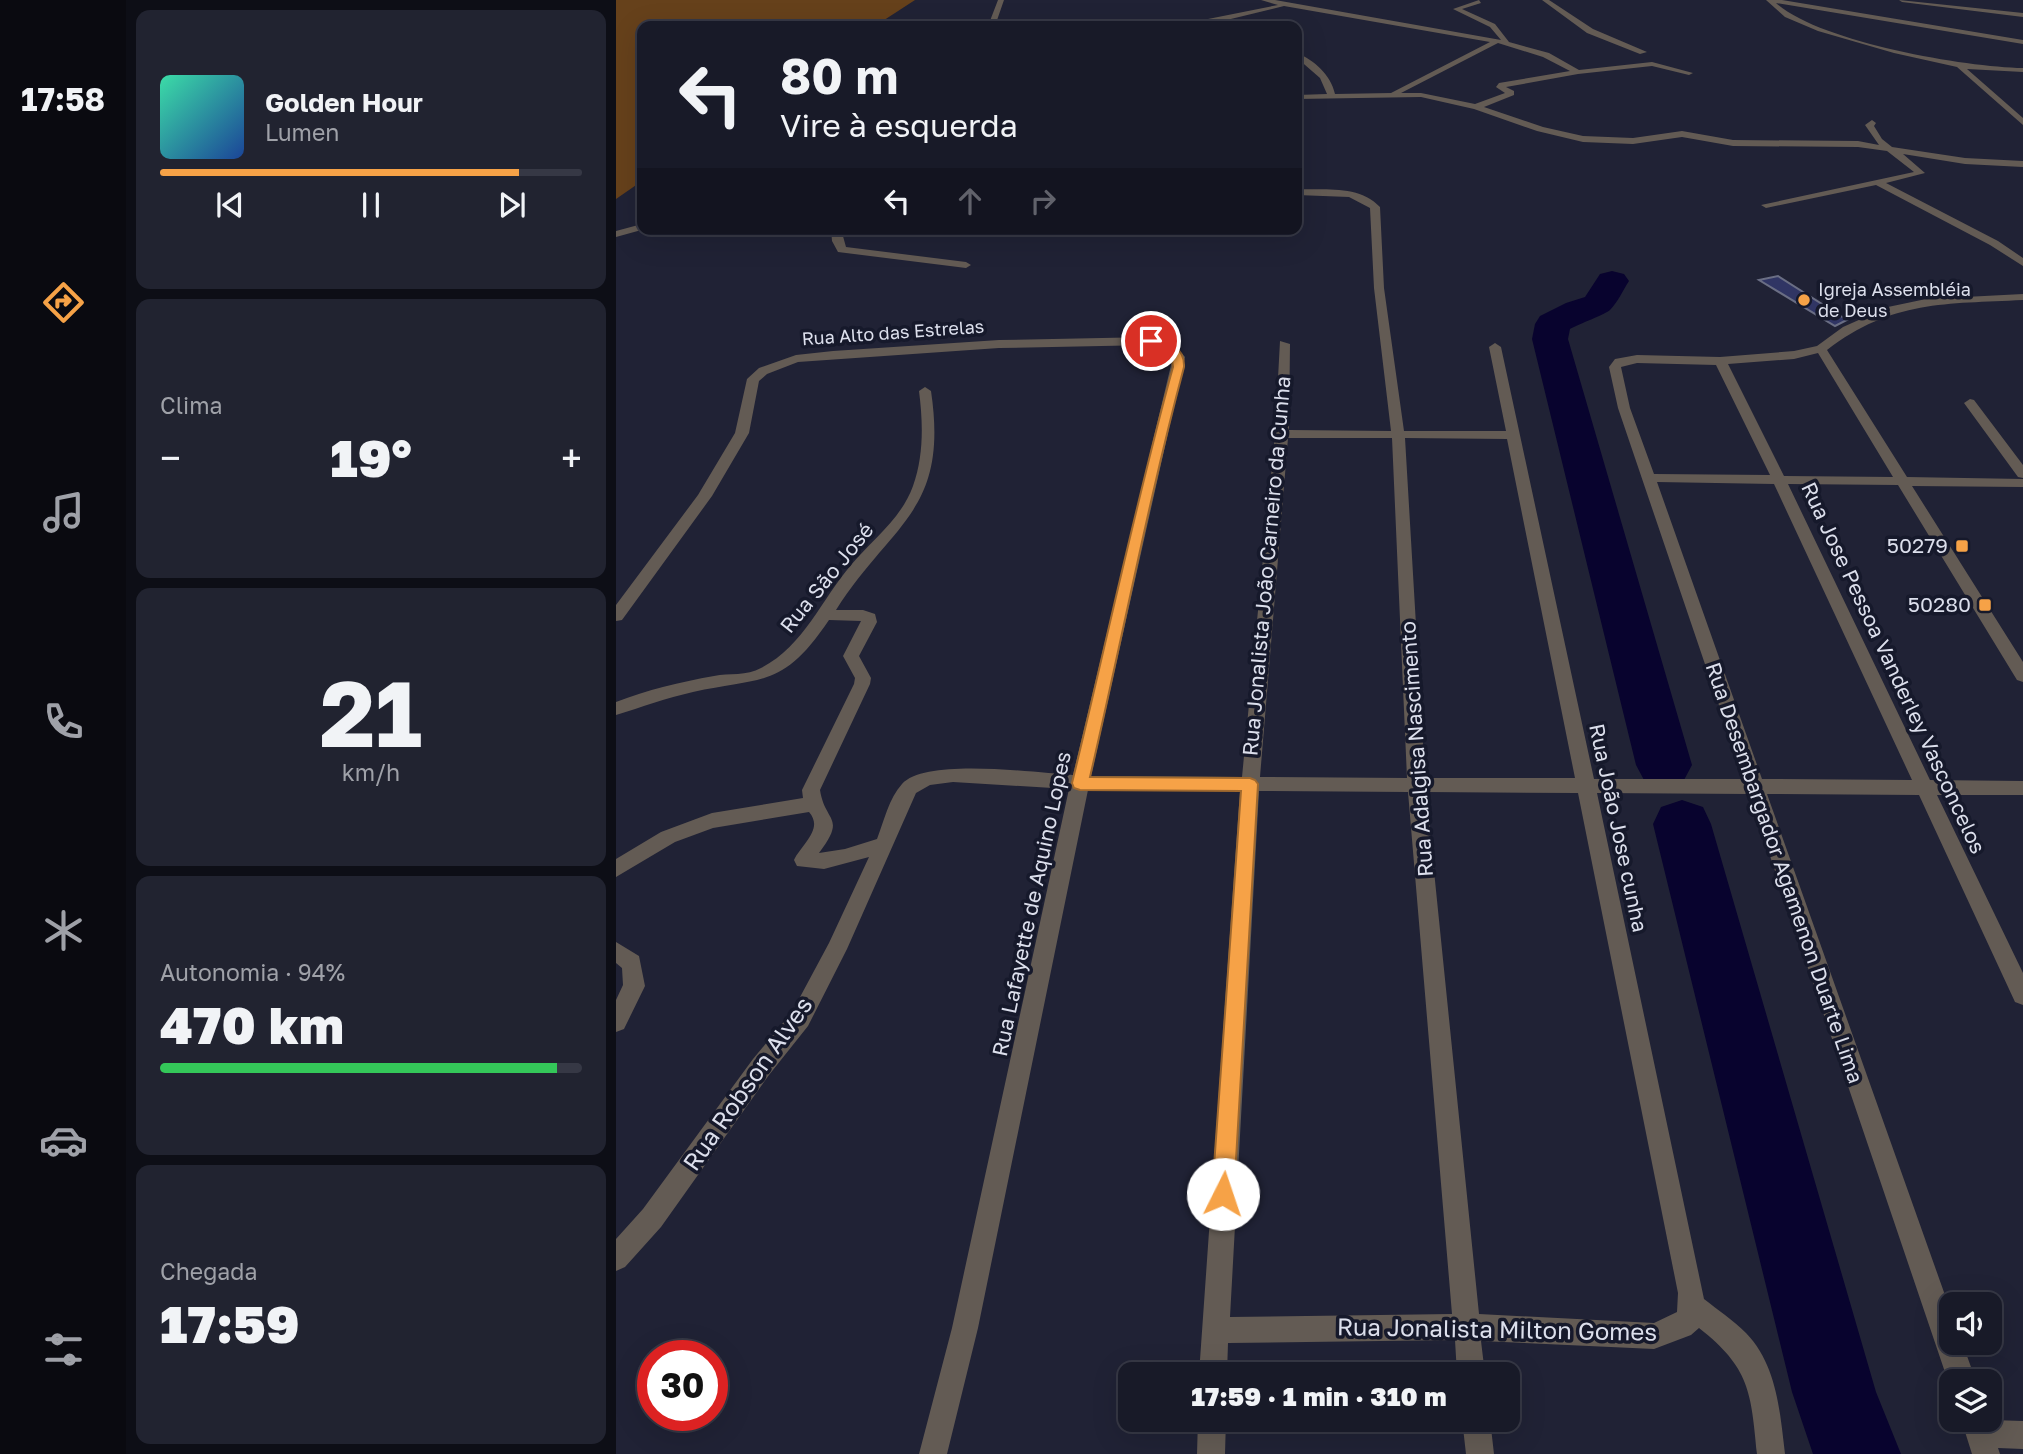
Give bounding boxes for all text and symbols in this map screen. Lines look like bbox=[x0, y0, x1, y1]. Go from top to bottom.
text: 80 m bbox=[780, 46, 898, 105]
icon: left bbox=[665, 49, 756, 140]
text: 17:58 bbox=[21, 80, 105, 118]
text: Golden Hour bbox=[265, 87, 423, 118]
text: Vire à esquerda bbox=[780, 106, 1018, 144]
text: Lumen bbox=[265, 118, 339, 146]
icon: left bbox=[878, 182, 916, 220]
icon: ahead bbox=[951, 182, 989, 220]
icon: right bbox=[1024, 182, 1062, 220]
icon: previous bbox=[211, 186, 249, 224]
icon: pause bbox=[352, 186, 390, 224]
icon: next bbox=[493, 186, 531, 224]
icon: directions bbox=[39, 278, 88, 327]
place label: Igreja Assembléia de Deus bbox=[1818, 278, 1971, 321]
marker: Igreja Assembléia de Deus bbox=[1796, 292, 1812, 308]
pin bbox=[1121, 311, 1181, 371]
street label: Rua Alto das Estrelas bbox=[801, 315, 985, 349]
icon: arrive bbox=[1132, 322, 1170, 360]
street label: Rua Jonalista João Carneiro da Cunha bbox=[1236, 375, 1296, 757]
text: Clima bbox=[160, 391, 223, 419]
text: 19° bbox=[330, 426, 412, 488]
text: − bbox=[160, 435, 181, 480]
text: + bbox=[561, 435, 582, 480]
street label: Rua Jose Pessoa Vanderley Vasconcelos bbox=[1796, 478, 1992, 857]
icon: music bbox=[39, 488, 88, 537]
street label: Rua São José bbox=[774, 517, 879, 638]
place label: 50279 bbox=[1887, 532, 1948, 558]
marker: 50279 bbox=[1954, 538, 1970, 554]
place label: 50280 bbox=[1908, 591, 1971, 617]
marker: 50280 bbox=[1977, 597, 1993, 613]
street label: Rua Adalgisa Nascimento bbox=[1394, 620, 1438, 878]
text: 21 bbox=[320, 658, 422, 767]
street label: Rua Desembargador Agamenon Duarte Lima bbox=[1700, 659, 1869, 1087]
icon: phone bbox=[39, 697, 88, 746]
street label: Rua João Jose cunha bbox=[1584, 721, 1654, 934]
street label: Rua Lafayette de Aquino Lopes bbox=[986, 749, 1076, 1058]
text: km/h bbox=[342, 758, 400, 786]
icon: climate bbox=[39, 906, 88, 955]
text: Autonomia · 94% bbox=[160, 958, 345, 986]
street label: Rua Robson Alves bbox=[676, 991, 818, 1176]
text: 470 km bbox=[160, 993, 344, 1055]
icon: car bbox=[39, 1116, 88, 1165]
position arrow bbox=[1186, 1157, 1260, 1231]
text: Chegada bbox=[160, 1257, 257, 1285]
text: 17:59 bbox=[160, 1292, 300, 1354]
map controls bbox=[1939, 1292, 2002, 1432]
button: sound bbox=[1939, 1292, 2002, 1355]
street label: Rua Jonalista Milton Gomes bbox=[1337, 1311, 1657, 1346]
icon: filters bbox=[39, 1325, 88, 1374]
speed limit sign: 30 bbox=[637, 1340, 728, 1431]
button: layers bbox=[1939, 1369, 2002, 1432]
text: 17:59 · 1 min · 310 m bbox=[1191, 1381, 1447, 1412]

